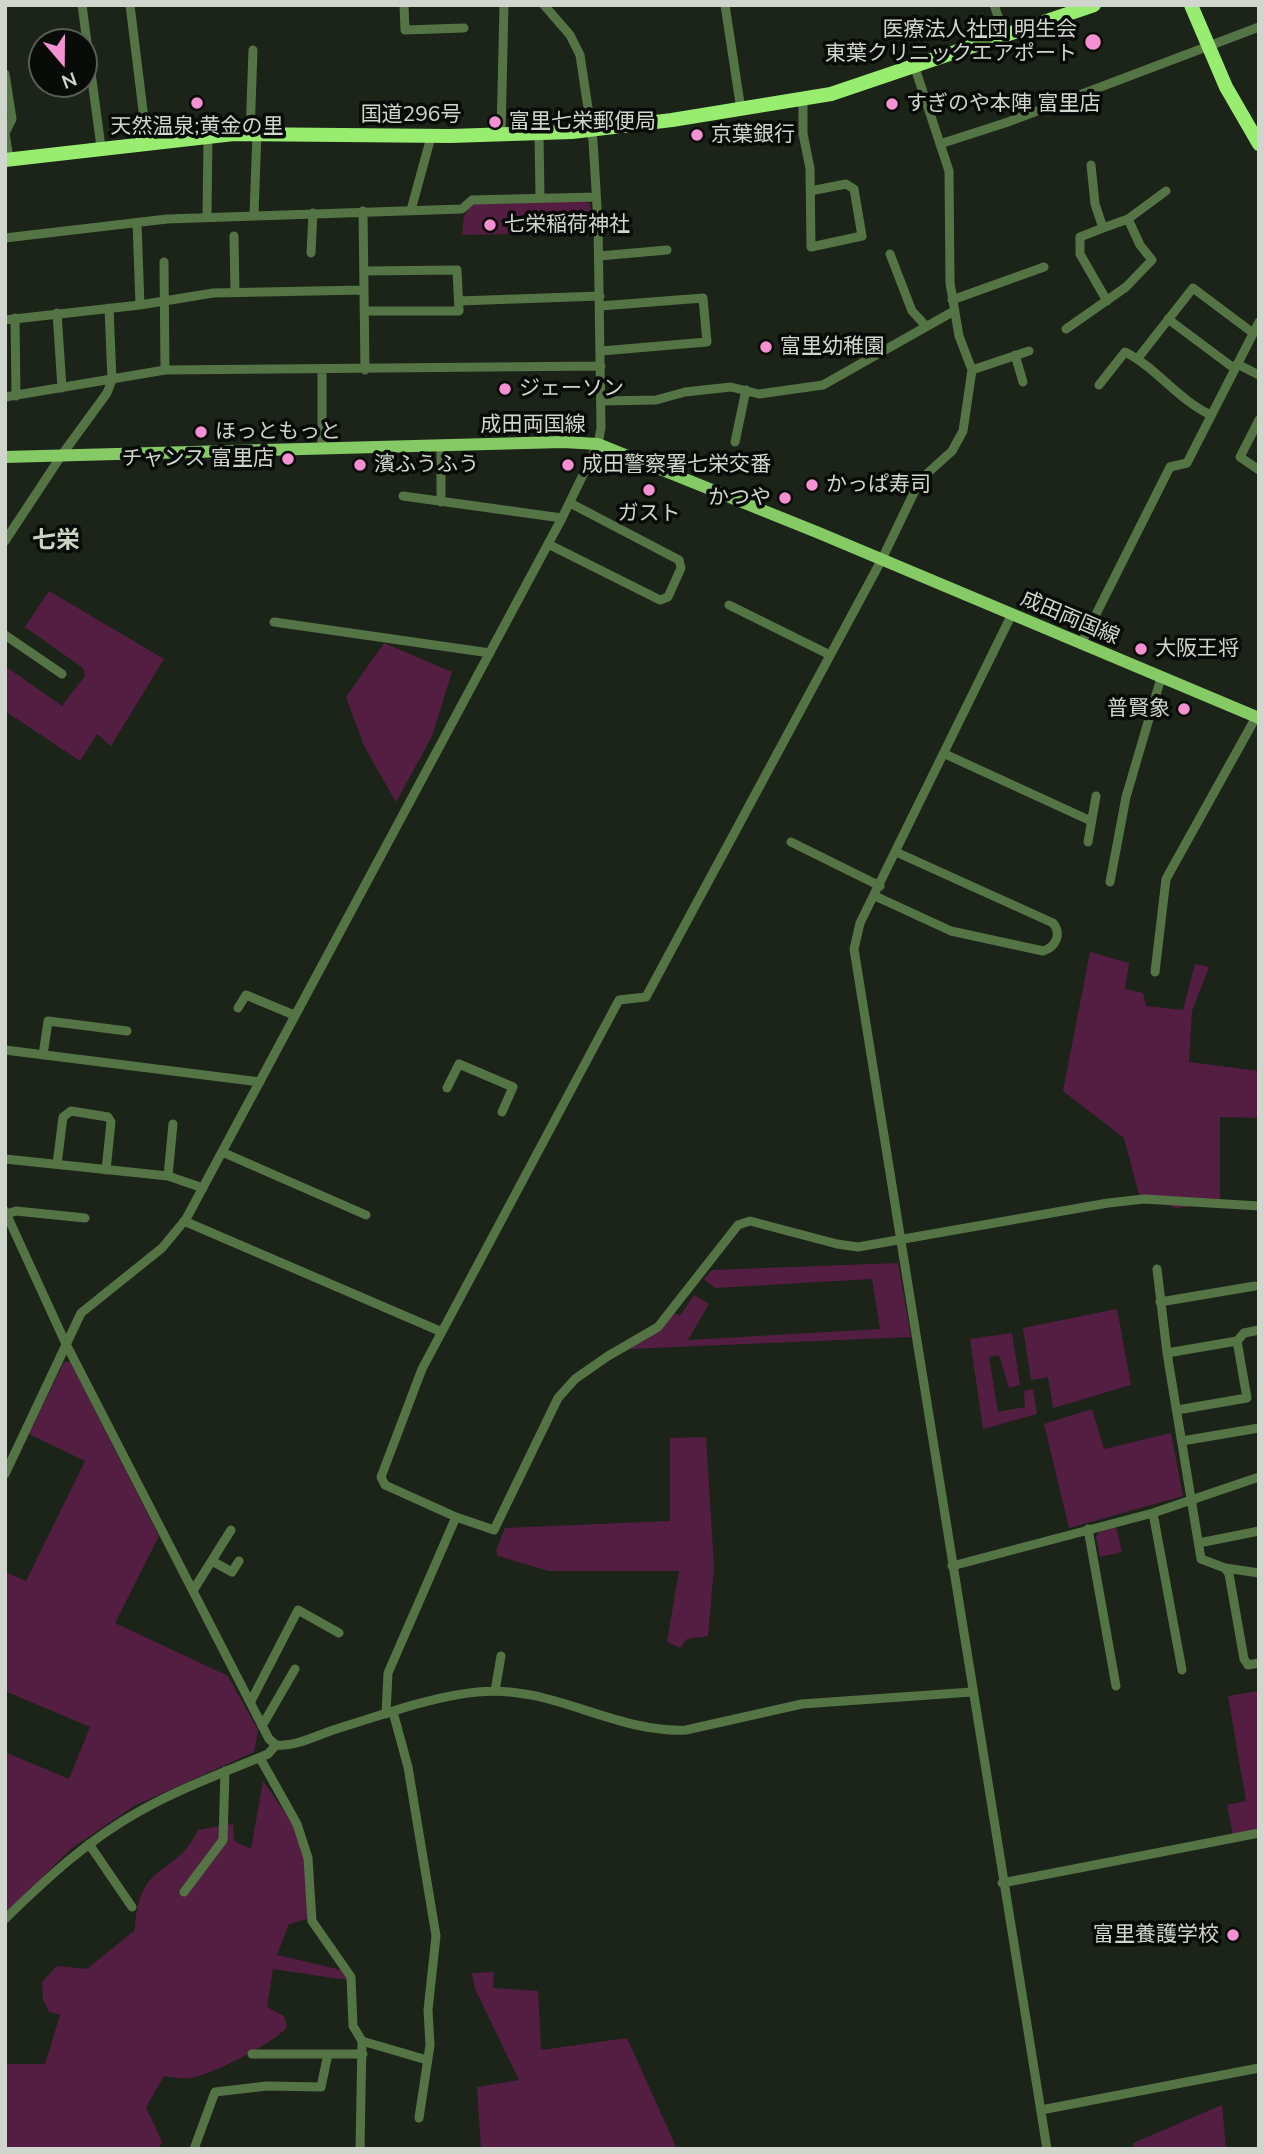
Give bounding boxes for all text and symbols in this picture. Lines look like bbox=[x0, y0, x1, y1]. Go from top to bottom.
place label: 医療法人社団 明生会 東葉クリニックエアポート bbox=[825, 17, 1077, 67]
north arrow bbox=[28, 28, 98, 98]
marker: 医療法人社団 明生会 東葉クリニックエアポート bbox=[1083, 32, 1103, 52]
text: N bbox=[59, 67, 80, 95]
place label: すぎのや本陣 富里店 bbox=[906, 91, 1100, 117]
marker: 天然温泉;黄金の里 bbox=[189, 95, 205, 111]
marker: すぎのや本陣 富里店 bbox=[884, 96, 900, 112]
street label: 国道296号 bbox=[361, 102, 461, 128]
place label: 富里七栄郵便局 bbox=[509, 109, 656, 135]
place label: 天然温泉;黄金の里 bbox=[111, 114, 283, 140]
marker: 富里七栄郵便局 bbox=[487, 114, 503, 130]
place label: 京葉銀行 bbox=[711, 122, 795, 148]
marker: 京葉銀行 bbox=[689, 127, 705, 143]
place label: 七栄稲荷神社 bbox=[504, 212, 630, 238]
marker: 七栄稲荷神社 bbox=[482, 217, 498, 233]
place label: 富里幼稚園 bbox=[780, 334, 885, 360]
marker: 富里幼稚園 bbox=[758, 339, 774, 355]
place label: ジェーソン bbox=[519, 376, 624, 402]
marker: ジェーソン bbox=[497, 381, 513, 397]
street label: 成田両国線 bbox=[481, 412, 585, 438]
place label: ほっともっと bbox=[215, 419, 341, 445]
marker: ほっともっと bbox=[193, 424, 209, 440]
place label: チャンス 富里店 bbox=[122, 446, 274, 472]
marker: チャンス 富里店 bbox=[280, 451, 296, 467]
place label: 濱ふうふう bbox=[374, 452, 479, 478]
place label: 成田警察署七栄交番 bbox=[582, 452, 771, 478]
marker: 濱ふうふう bbox=[352, 457, 368, 473]
marker: 成田警察署七栄交番 bbox=[560, 457, 576, 473]
place label: かっぱ寿司 bbox=[826, 472, 931, 498]
marker: かっぱ寿司 bbox=[804, 477, 820, 493]
marker: ガスト bbox=[641, 482, 657, 498]
place label: かつや bbox=[708, 485, 771, 511]
marker: かつや bbox=[777, 490, 793, 506]
place label: ガスト bbox=[618, 501, 680, 527]
district label: 七栄 bbox=[32, 527, 80, 555]
street label: 成田両国線 bbox=[1017, 586, 1123, 650]
place label: 大阪王将 bbox=[1155, 636, 1239, 662]
marker: 大阪王将 bbox=[1133, 641, 1149, 657]
place label: 普賢象 bbox=[1107, 696, 1170, 722]
marker: 普賢象 bbox=[1176, 701, 1192, 717]
place label: 富里養護学校 bbox=[1093, 1922, 1219, 1948]
marker: 富里養護学校 bbox=[1225, 1927, 1241, 1943]

